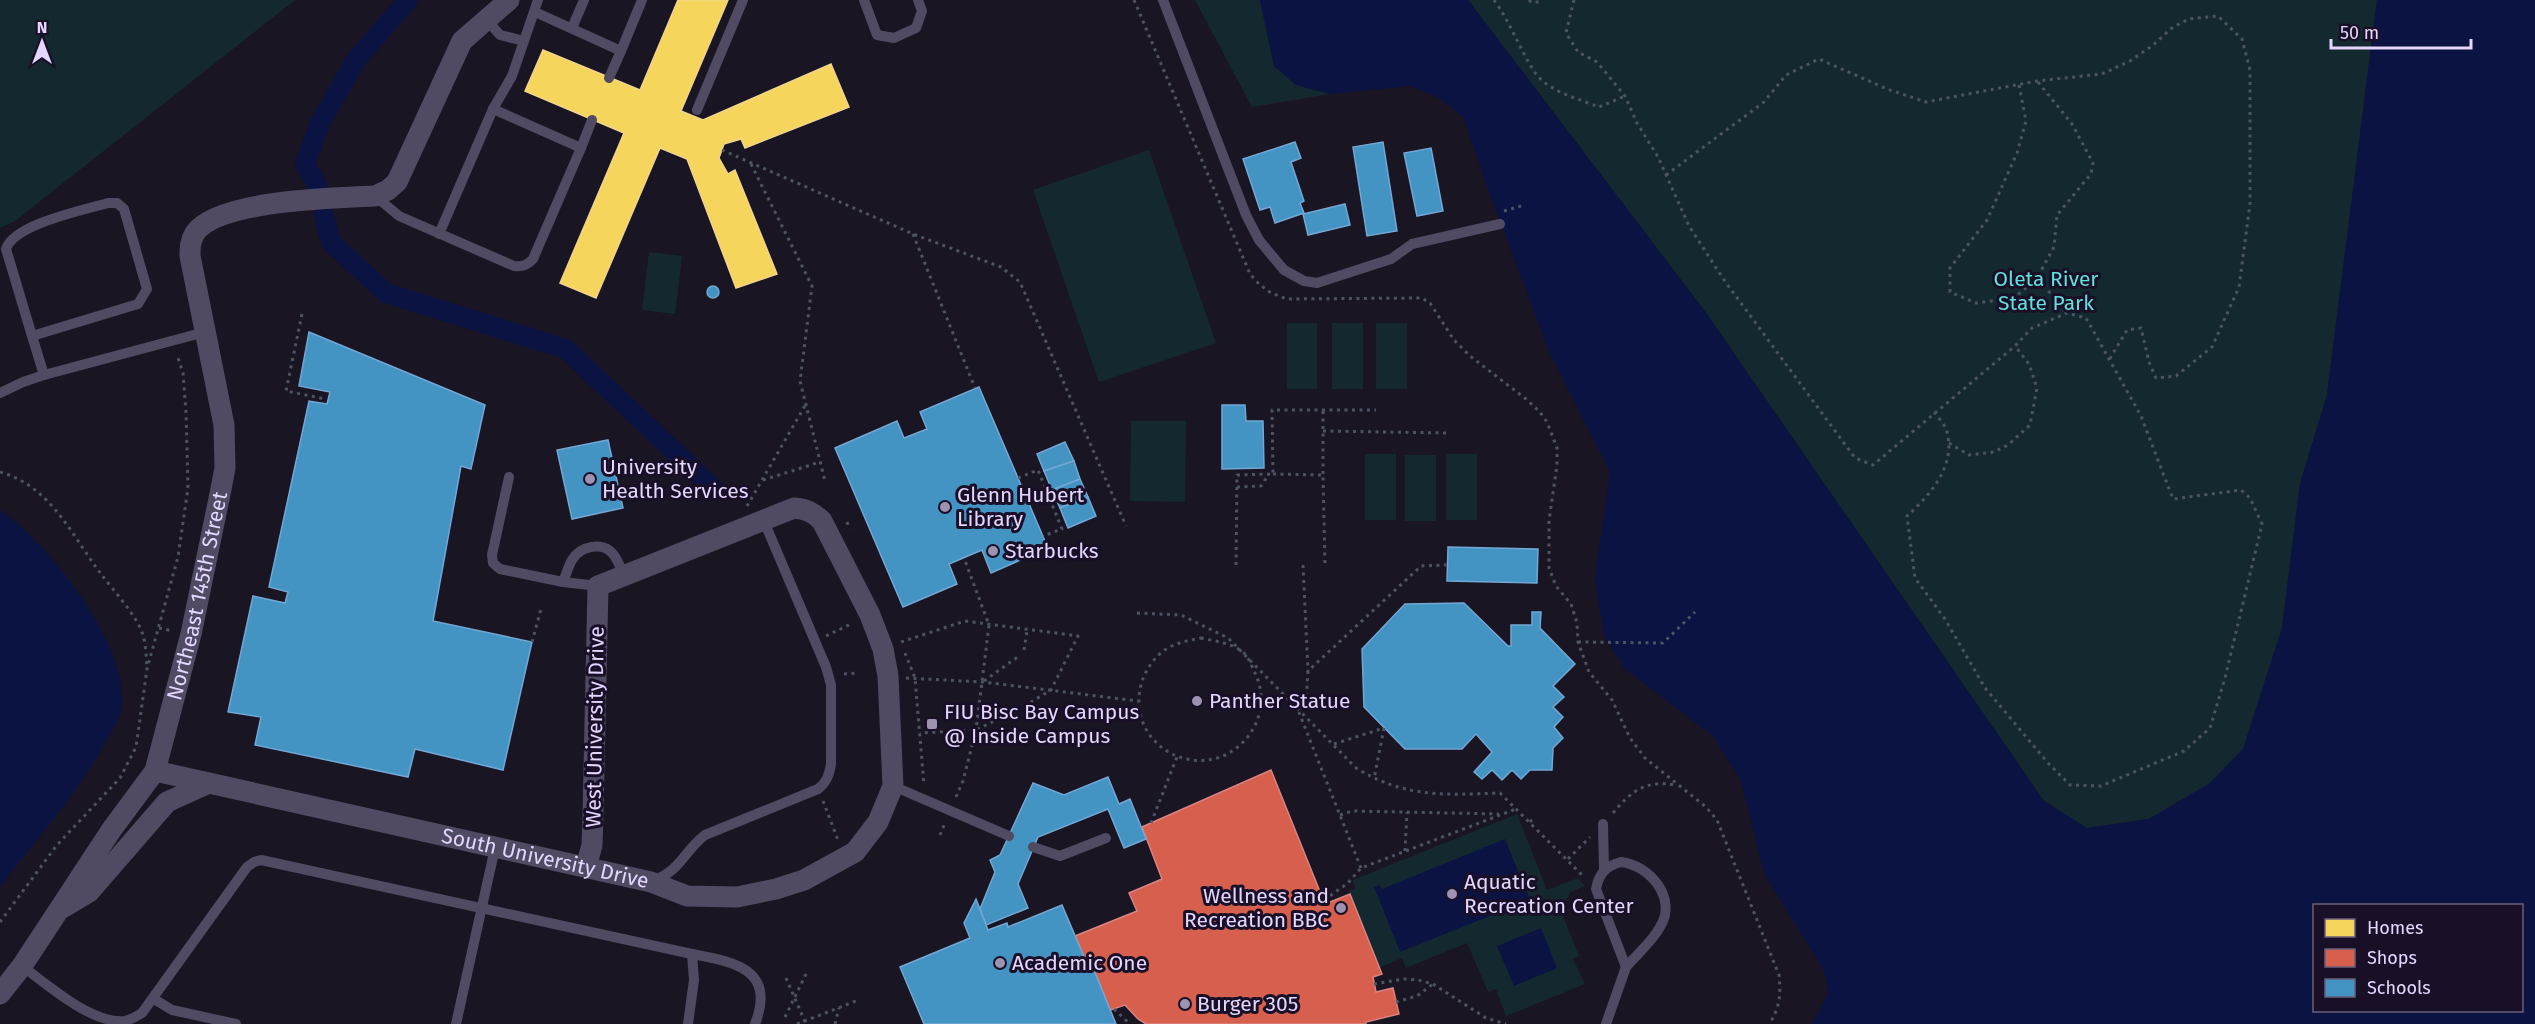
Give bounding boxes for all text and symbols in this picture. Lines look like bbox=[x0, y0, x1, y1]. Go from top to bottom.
north arrow bbox=[12, 12, 72, 72]
scale bar bbox=[2331, 12, 2470, 50]
text: N bbox=[37, 18, 47, 37]
text: 50 m bbox=[2340, 22, 2379, 44]
park label: Oleta River State Park bbox=[1994, 266, 2098, 316]
place label: University Health Services bbox=[602, 454, 749, 504]
marker: University Health Services bbox=[583, 472, 597, 486]
place label: Glenn Hubert Library bbox=[957, 482, 1084, 532]
street label: Northeast 145th Street bbox=[161, 489, 233, 703]
marker: Glenn Hubert Library bbox=[938, 500, 952, 514]
place label: Starbucks bbox=[1005, 538, 1099, 564]
marker: Starbucks bbox=[986, 544, 1000, 558]
street label: West University Drive bbox=[580, 626, 610, 828]
place label: Panther Statue bbox=[1209, 688, 1350, 714]
marker: Panther Statue bbox=[1190, 694, 1204, 708]
place label: FIU Bisc Bay Campus @ Inside Campus bbox=[944, 699, 1140, 749]
marker: FIU Bisc Bay Campus @ Inside Campus bbox=[925, 717, 939, 731]
street label: South University Drive bbox=[439, 823, 651, 894]
place label: Aquatic Recreation Center bbox=[1464, 869, 1634, 919]
place label: Wellness and Recreation BBC bbox=[1184, 883, 1329, 933]
marker: Aquatic Recreation Center bbox=[1445, 887, 1459, 901]
marker: Wellness and Recreation BBC bbox=[1334, 901, 1348, 915]
legend bbox=[2313, 904, 2523, 1012]
text: Homes bbox=[2367, 917, 2423, 939]
text: Shops bbox=[2367, 947, 2417, 969]
place label: Academic One bbox=[1012, 950, 1147, 976]
marker: Academic One bbox=[993, 956, 1007, 970]
text: Schools bbox=[2367, 977, 2431, 999]
place label: Burger 305 bbox=[1197, 991, 1298, 1017]
marker: Burger 305 bbox=[1178, 997, 1192, 1011]

